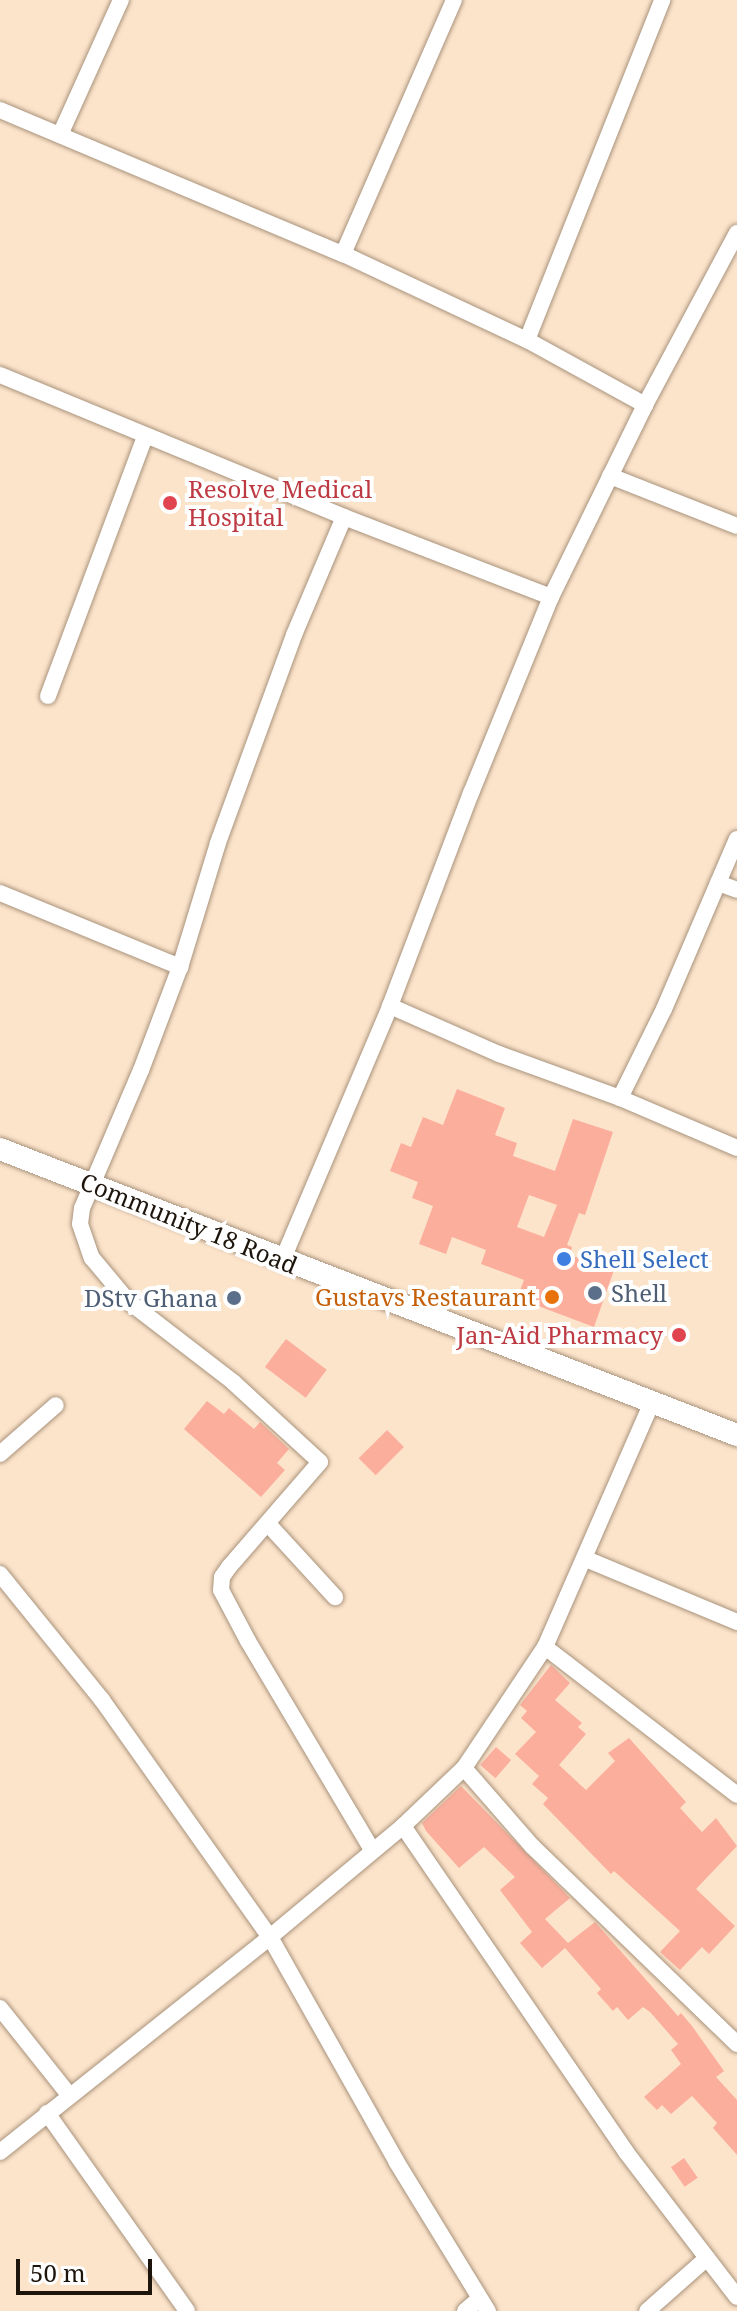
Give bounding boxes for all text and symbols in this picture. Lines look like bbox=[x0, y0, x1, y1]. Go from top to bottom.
place label: Resolve Medical Hospital bbox=[188, 475, 372, 531]
marker: Resolve Medical Hospital bbox=[159, 492, 181, 514]
street label: Community 18 Road bbox=[76, 1166, 302, 1280]
place label: Shell Select bbox=[580, 1245, 709, 1273]
marker: Shell Select bbox=[555, 1250, 573, 1268]
place label: Shell bbox=[611, 1279, 667, 1307]
place label: Gustavs Restaurant bbox=[315, 1283, 536, 1311]
place label: DStv Ghana bbox=[84, 1284, 218, 1312]
marker: Shell bbox=[586, 1284, 604, 1302]
marker: Gustavs Restaurant bbox=[543, 1288, 561, 1306]
marker: DStv Ghana bbox=[225, 1289, 243, 1307]
place label: Jan-Aid Pharmacy bbox=[456, 1321, 663, 1349]
marker: Jan-Aid Pharmacy bbox=[670, 1326, 688, 1344]
scale bar bbox=[20, 2243, 156, 2293]
text: 50 m bbox=[30, 2256, 86, 2289]

